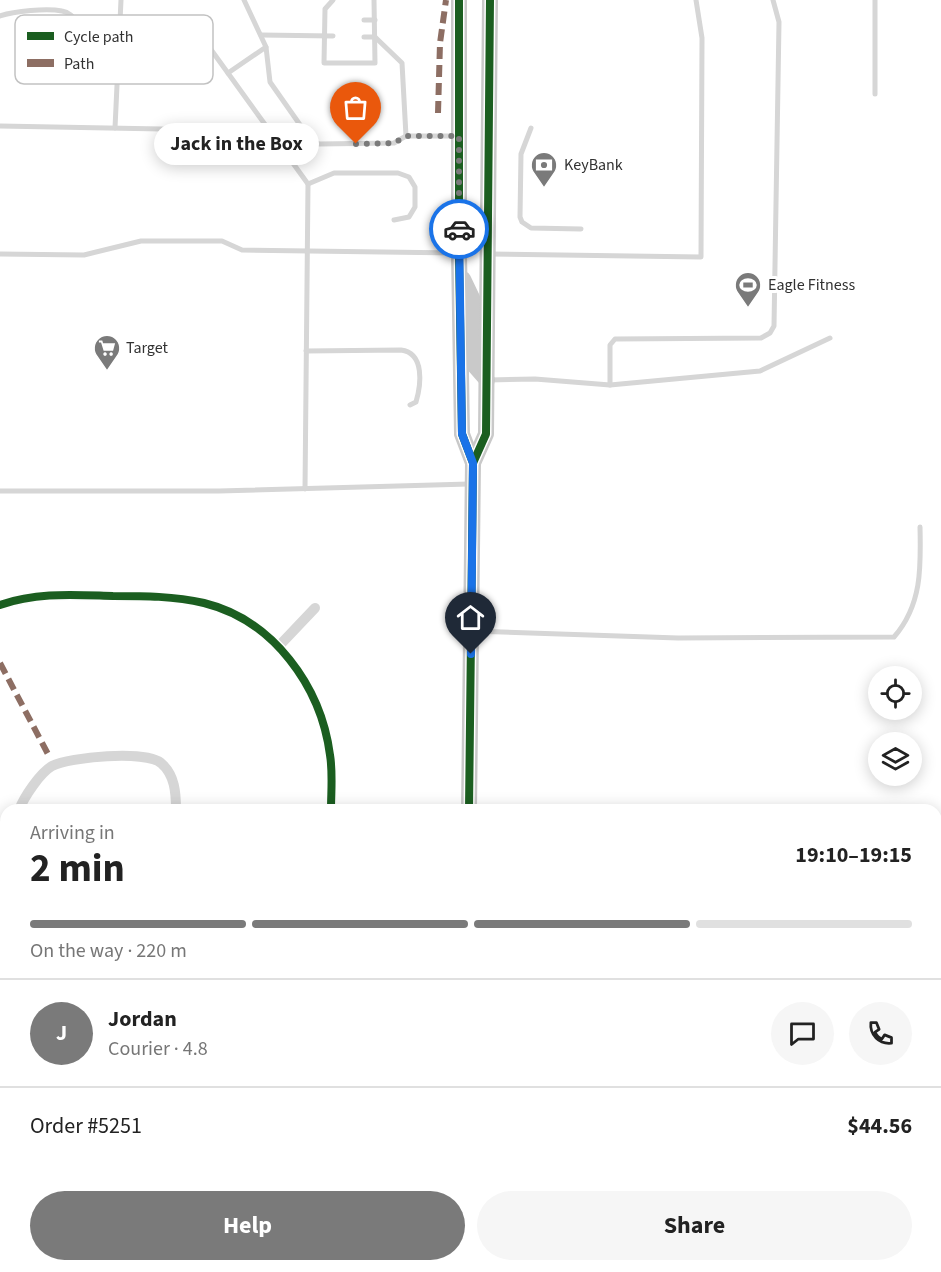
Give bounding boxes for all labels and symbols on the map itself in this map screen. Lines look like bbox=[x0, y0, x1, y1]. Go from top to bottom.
legend bbox=[15, 15, 213, 84]
text: Cycle path bbox=[64, 26, 133, 48]
text: Path bbox=[64, 53, 94, 75]
pin bbox=[330, 82, 381, 144]
callout: Jack in the Box bbox=[155, 123, 320, 165]
bank icon: KeyBank bbox=[529, 150, 559, 188]
place label: KeyBank bbox=[564, 154, 623, 176]
courier bbox=[429, 199, 489, 259]
sports icon: Eagle Fitness bbox=[733, 270, 763, 308]
place label: Eagle Fitness bbox=[768, 274, 855, 296]
supermarket icon: Target bbox=[92, 333, 122, 371]
place label: Target bbox=[126, 337, 168, 359]
pin bbox=[445, 592, 496, 654]

